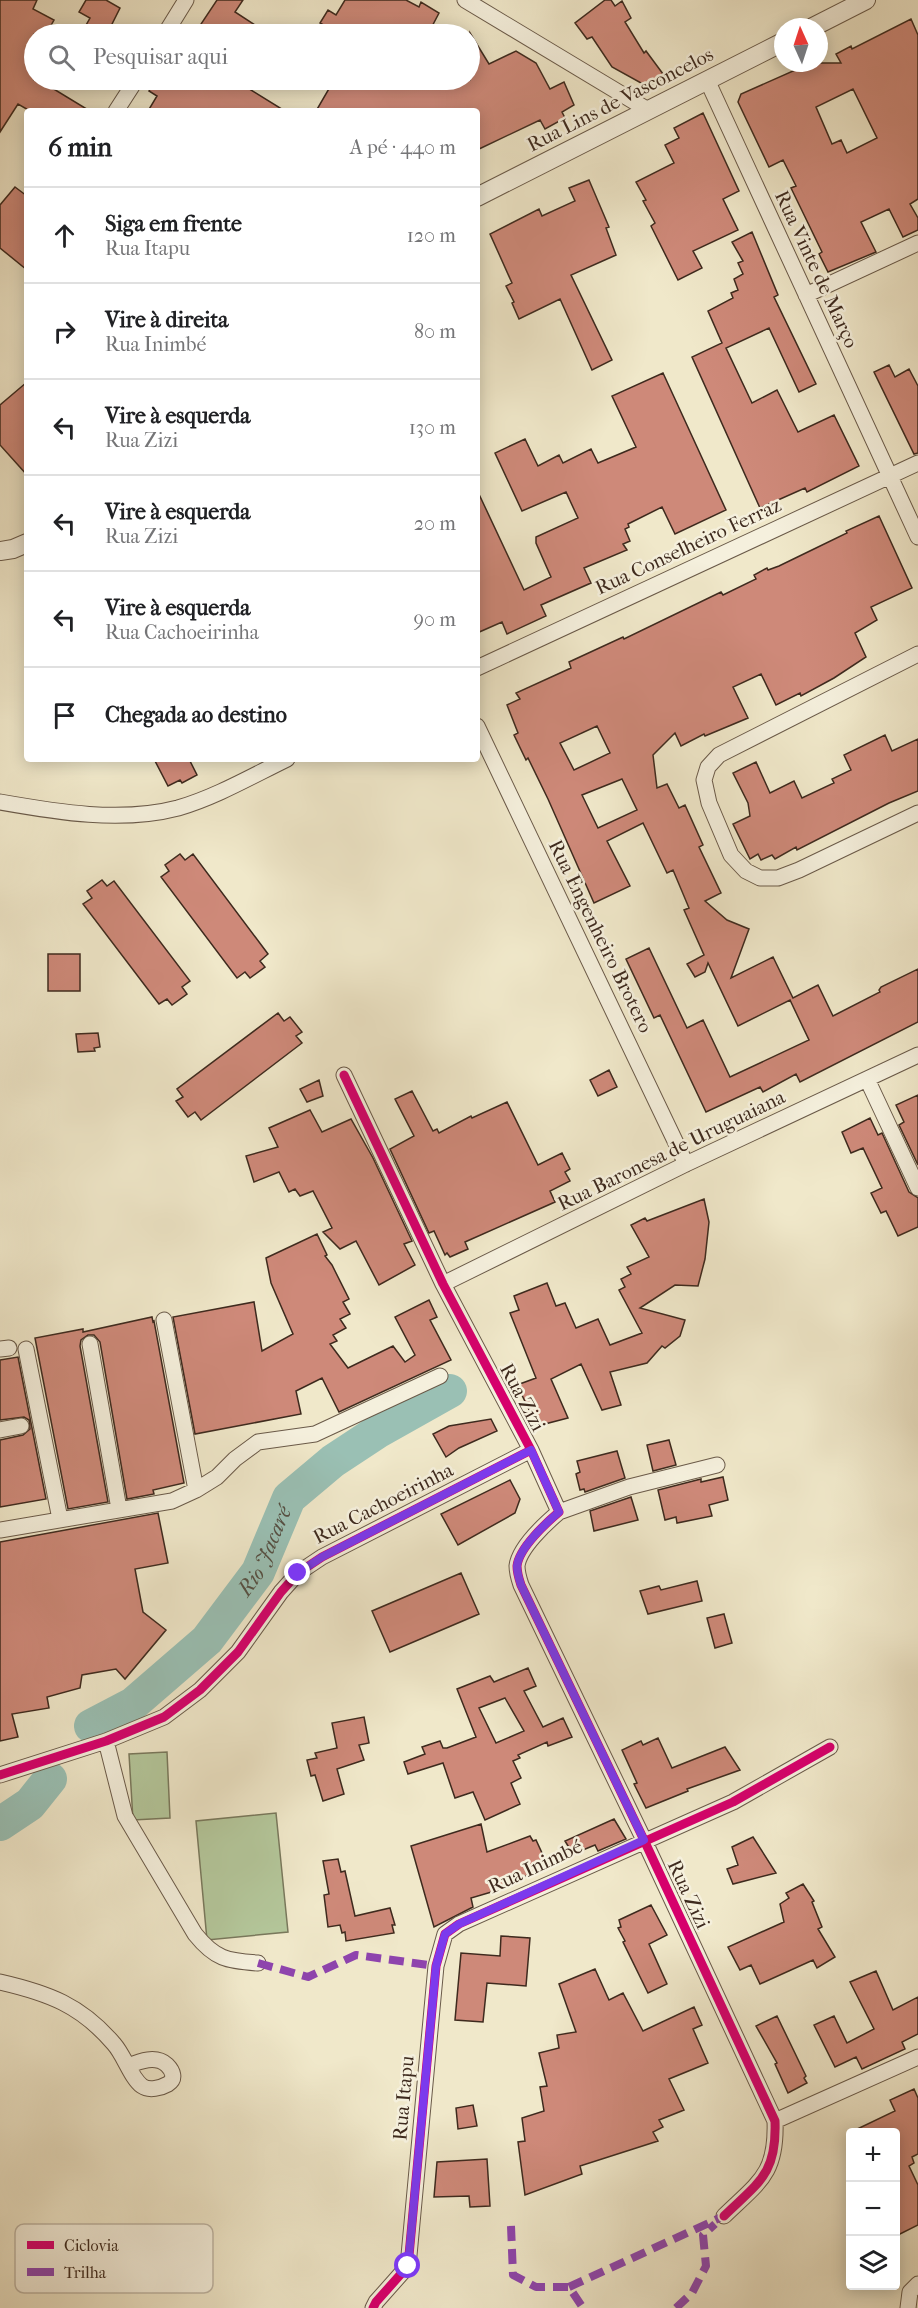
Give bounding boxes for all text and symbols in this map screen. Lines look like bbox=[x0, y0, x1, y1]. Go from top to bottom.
north arrow bbox=[774, 18, 828, 72]
search box bbox=[24, 24, 480, 90]
icon: search bbox=[45, 41, 78, 74]
street label: Rua Lins de Vasconcelos bbox=[523, 43, 717, 156]
text: Pesquisar aqui bbox=[93, 44, 228, 70]
text: 6 min bbox=[48, 132, 112, 163]
text: A pé · 440 m bbox=[350, 136, 456, 159]
street label: Rua Vinte de Março bbox=[770, 187, 863, 351]
text: Siga em frente bbox=[105, 211, 242, 237]
icon: ahead bbox=[48, 219, 81, 252]
text: 120 m bbox=[407, 224, 456, 247]
text: Rua Itapu bbox=[105, 237, 190, 260]
text: Vire à direita bbox=[105, 307, 228, 333]
icon: right bbox=[48, 315, 81, 348]
text: 80 m bbox=[414, 320, 456, 343]
text: Rua Inimbé bbox=[105, 333, 206, 356]
text: Vire à esquerda bbox=[105, 403, 250, 429]
icon: left bbox=[48, 411, 81, 444]
text: 130 m bbox=[409, 416, 456, 439]
text: Rua Zizi bbox=[105, 429, 178, 452]
street label: Rua Conselheiro Ferraz bbox=[592, 493, 785, 600]
text: Vire à esquerda bbox=[105, 499, 250, 525]
icon: left bbox=[48, 507, 81, 540]
text: 20 m bbox=[414, 512, 456, 535]
text: Rua Zizi bbox=[105, 525, 178, 548]
text: Vire à esquerda bbox=[105, 595, 250, 621]
icon: left bbox=[48, 603, 81, 636]
text: 90 m bbox=[414, 608, 456, 631]
text: Rua Cachoeirinha bbox=[105, 621, 259, 644]
icon: arrive bbox=[48, 699, 81, 732]
text: Chegada ao destino bbox=[105, 702, 287, 728]
street label: Rua Engenheiro Brotero bbox=[544, 836, 657, 1036]
street label: Rua Baronesa de Uruguaiana bbox=[554, 1085, 789, 1216]
street label: Rua Zizi bbox=[495, 1359, 550, 1435]
street label: Rua Cachoeirinha bbox=[309, 1458, 458, 1549]
water label: Rio Jacaré bbox=[231, 1500, 297, 1602]
route end bbox=[284, 1559, 310, 1585]
street label: Rua Inimbé bbox=[484, 1835, 586, 1898]
street label: Rua Zizi bbox=[663, 1856, 714, 1932]
street label: Rua Itapu bbox=[388, 2054, 419, 2141]
map controls bbox=[846, 2128, 900, 2290]
button: + bbox=[846, 2128, 900, 2182]
button: − bbox=[846, 2182, 900, 2236]
legend bbox=[15, 2224, 213, 2293]
text: Ciclovia bbox=[64, 2236, 119, 2255]
button: layers bbox=[846, 2236, 900, 2290]
route start bbox=[394, 2252, 420, 2278]
text: Trilha bbox=[64, 2263, 107, 2282]

